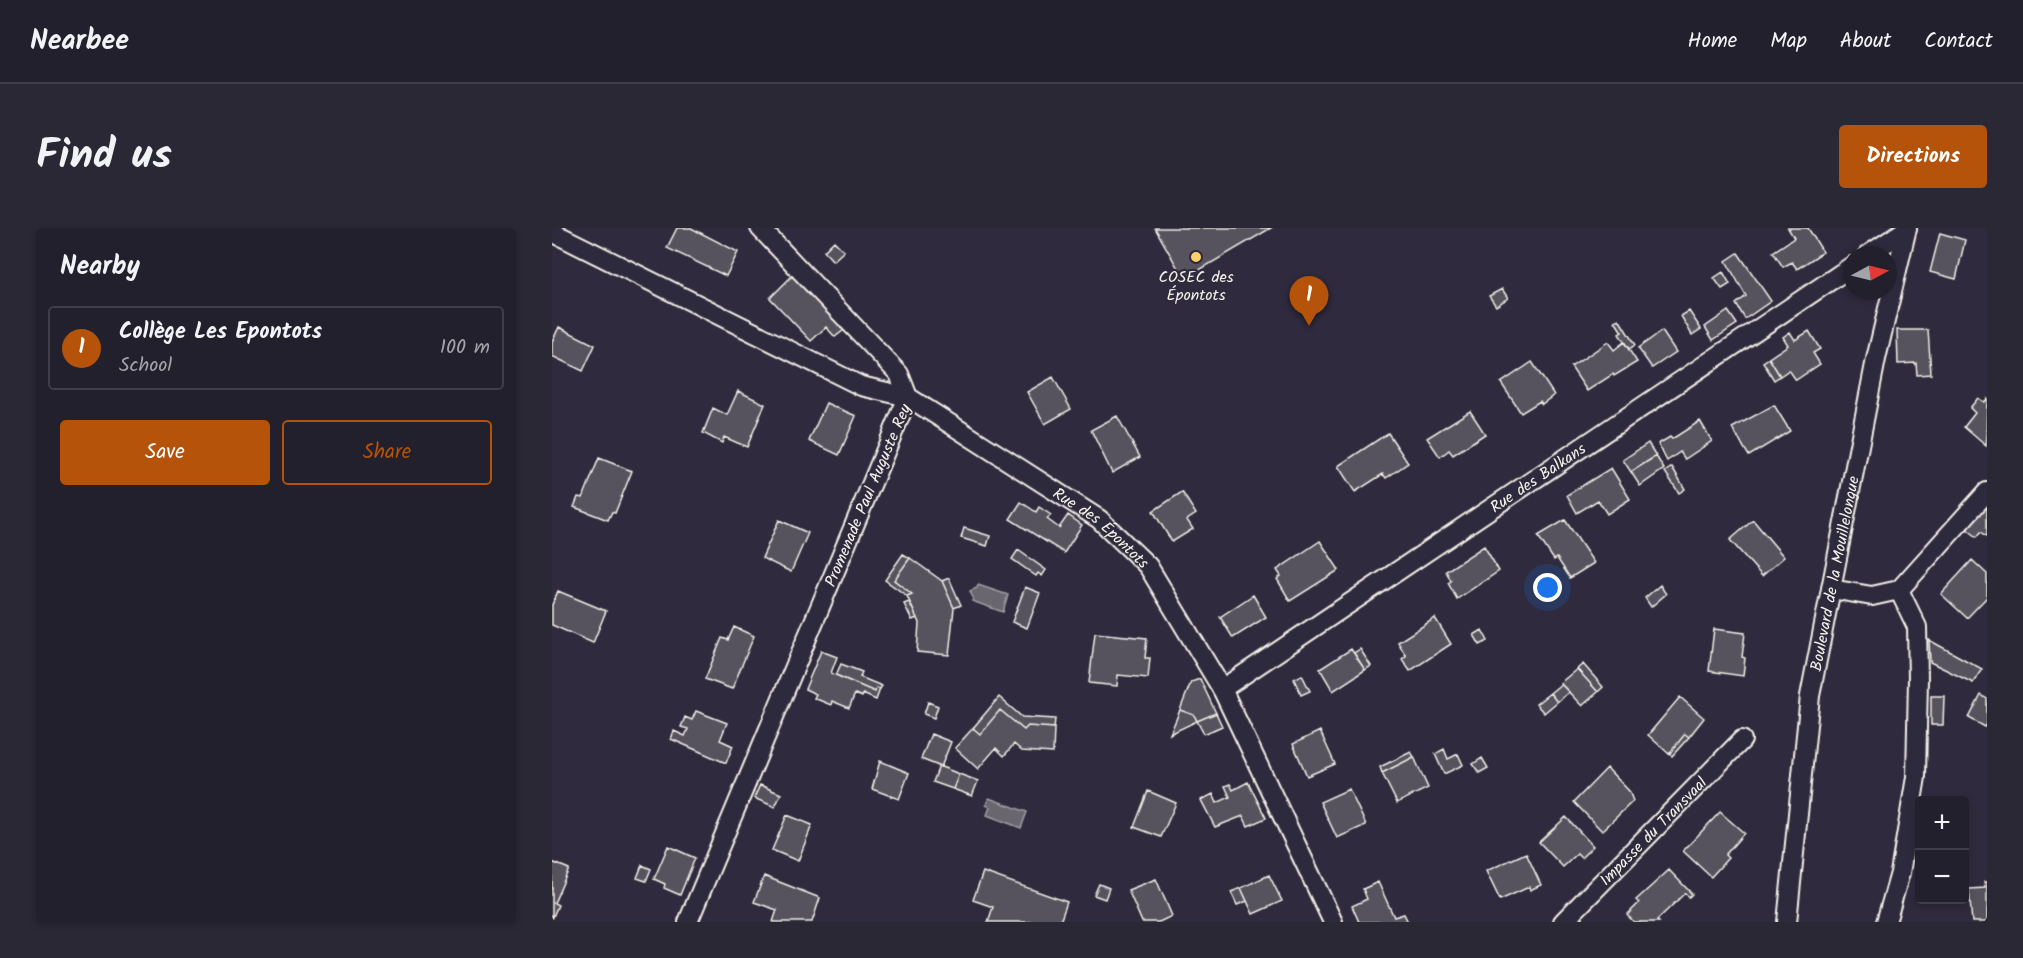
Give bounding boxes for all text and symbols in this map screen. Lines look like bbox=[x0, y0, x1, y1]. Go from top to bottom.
text: Nearbee bbox=[30, 19, 129, 64]
text: Home bbox=[1688, 25, 1737, 58]
text: Map bbox=[1770, 25, 1807, 58]
text: About bbox=[1840, 25, 1891, 58]
text: Contact bbox=[1924, 25, 1993, 58]
text: Find us bbox=[36, 123, 172, 190]
button: Directions bbox=[1839, 125, 1987, 188]
text: Nearby bbox=[60, 246, 140, 288]
north arrow bbox=[1843, 246, 1897, 300]
marker: COSEC des Épontots bbox=[1189, 250, 1203, 264]
place label: COSEC des Épontots bbox=[1158, 265, 1234, 308]
pin: 1 bbox=[1290, 276, 1329, 326]
text: Collège Les Epontots bbox=[119, 315, 322, 350]
text: 1 bbox=[78, 332, 85, 364]
text: 100 m bbox=[440, 332, 490, 364]
text: School bbox=[119, 350, 172, 382]
street label: Promenade Paul Auguste Rey bbox=[819, 400, 918, 591]
button: Save bbox=[60, 420, 270, 485]
button: Share bbox=[282, 420, 492, 485]
street label: Rue des Balkans bbox=[1485, 437, 1592, 520]
street label: Boulevard de la Mouillelongue bbox=[1804, 474, 1867, 674]
street label: Rue des Épontots bbox=[1048, 482, 1155, 575]
your location bbox=[1533, 573, 1562, 602]
street label: Impasse du Transvaal bbox=[1594, 771, 1714, 892]
map controls bbox=[1915, 796, 1969, 904]
button: + bbox=[1915, 796, 1969, 850]
button: − bbox=[1915, 850, 1969, 904]

